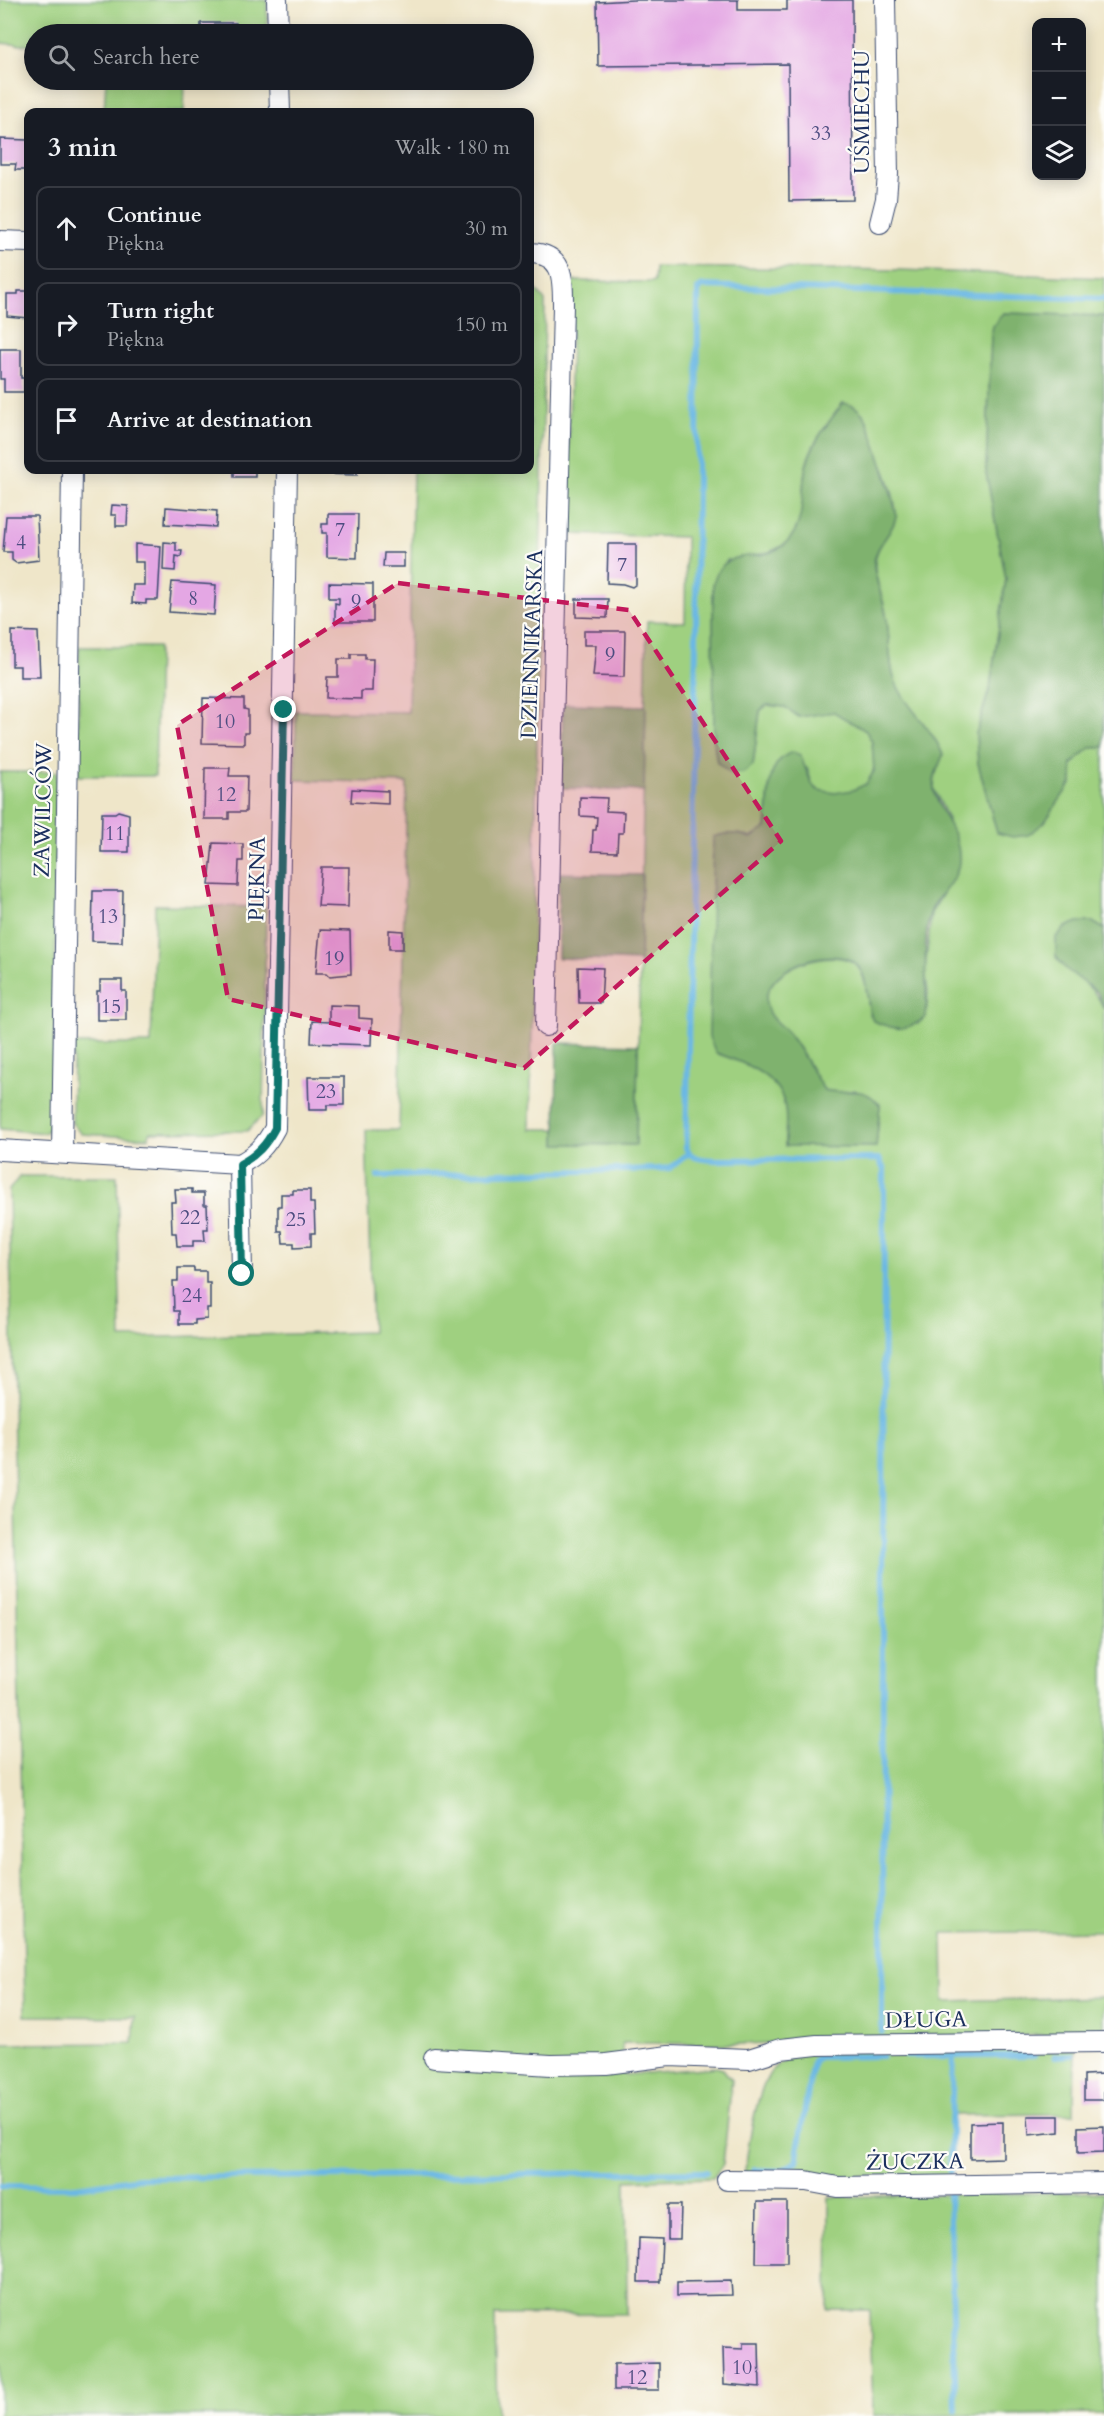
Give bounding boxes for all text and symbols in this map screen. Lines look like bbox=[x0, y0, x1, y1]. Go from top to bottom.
map controls bbox=[1032, 18, 1086, 180]
button: + bbox=[1032, 18, 1086, 72]
search box bbox=[24, 24, 534, 90]
icon: search bbox=[45, 41, 78, 74]
text: Search here bbox=[93, 42, 200, 72]
street label: UŚMIECHU bbox=[847, 50, 877, 174]
button: − bbox=[1032, 72, 1086, 126]
house number: 33 bbox=[811, 120, 831, 147]
button: layers bbox=[1032, 126, 1086, 180]
text: 3 min bbox=[48, 130, 117, 165]
text: Walk · 180 m bbox=[395, 134, 510, 161]
text: Continue bbox=[107, 200, 202, 230]
icon: ahead bbox=[50, 212, 83, 245]
text: 30 m bbox=[465, 215, 508, 242]
text: Piękna bbox=[107, 230, 164, 257]
text: Turn right bbox=[107, 296, 214, 326]
icon: right bbox=[50, 308, 83, 341]
text: 150 m bbox=[455, 311, 508, 338]
text: Piękna bbox=[107, 326, 164, 353]
icon: arrive bbox=[50, 404, 83, 437]
text: Arrive at destination bbox=[107, 405, 312, 435]
house number: 7 bbox=[335, 516, 345, 543]
house number: 4 bbox=[16, 529, 26, 556]
street label: DZIENNIKARSKA bbox=[514, 548, 550, 739]
house number: 7 bbox=[617, 551, 627, 578]
house number: 8 bbox=[188, 585, 198, 612]
house number: 9 bbox=[351, 588, 361, 615]
house number: 9 bbox=[605, 641, 615, 668]
route end bbox=[270, 696, 296, 722]
house number: 10 bbox=[215, 708, 235, 735]
street label: ZAWILCÓW bbox=[27, 742, 59, 878]
house number: 12 bbox=[216, 781, 236, 808]
house number: 11 bbox=[105, 820, 125, 847]
street label: PIĘKNA bbox=[241, 836, 273, 922]
house number: 13 bbox=[98, 903, 118, 930]
house number: 19 bbox=[324, 945, 344, 972]
house number: 15 bbox=[101, 993, 121, 1020]
house number: 23 bbox=[316, 1078, 336, 1105]
house number: 22 bbox=[180, 1204, 200, 1231]
house number: 25 bbox=[286, 1206, 306, 1233]
route start bbox=[228, 1260, 254, 1286]
house number: 24 bbox=[182, 1282, 202, 1309]
street label: DŁUGA bbox=[885, 2004, 968, 2036]
street label: ŻUCZKA bbox=[866, 2146, 965, 2178]
house number: 10 bbox=[732, 2354, 752, 2381]
house number: 12 bbox=[627, 2364, 647, 2391]

